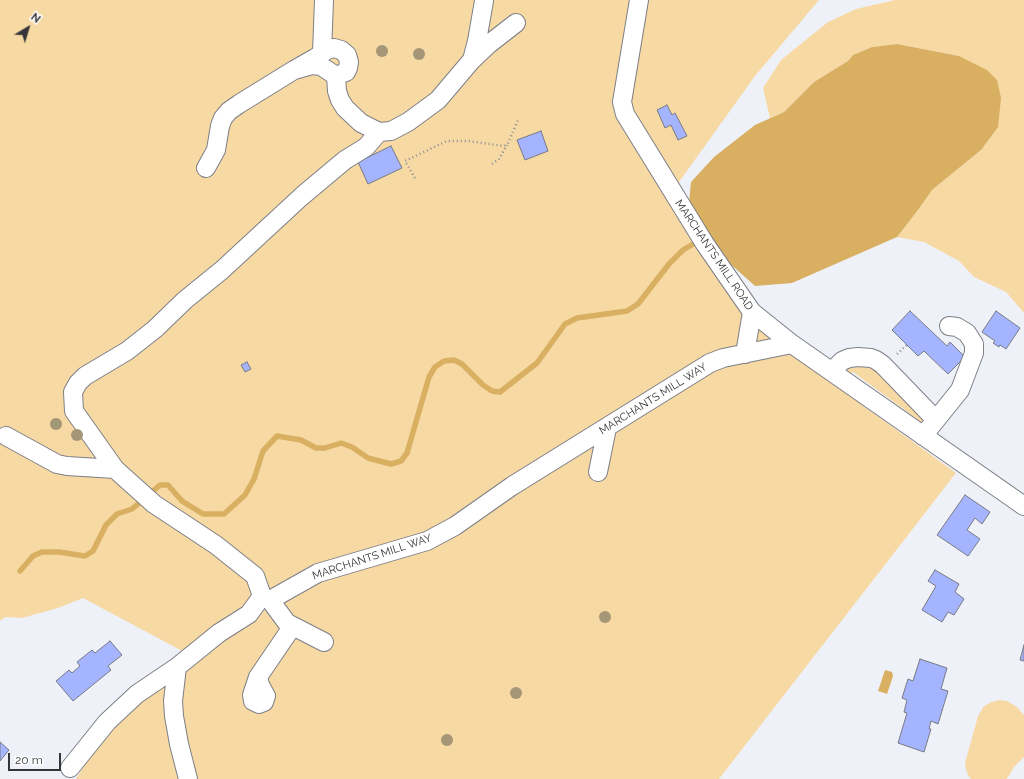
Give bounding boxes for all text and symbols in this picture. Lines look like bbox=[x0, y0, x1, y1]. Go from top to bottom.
north arrow bbox=[8, 8, 48, 48]
text: N bbox=[28, 10, 43, 26]
street label: MARCHANTS MILL ROAD bbox=[672, 197, 756, 313]
street label: MARCHANTS MILL WAY bbox=[597, 360, 709, 438]
street label: MARCHANTS MILL WAY bbox=[311, 531, 433, 583]
scale bar bbox=[10, 745, 63, 771]
text: 20 m bbox=[15, 753, 43, 767]

